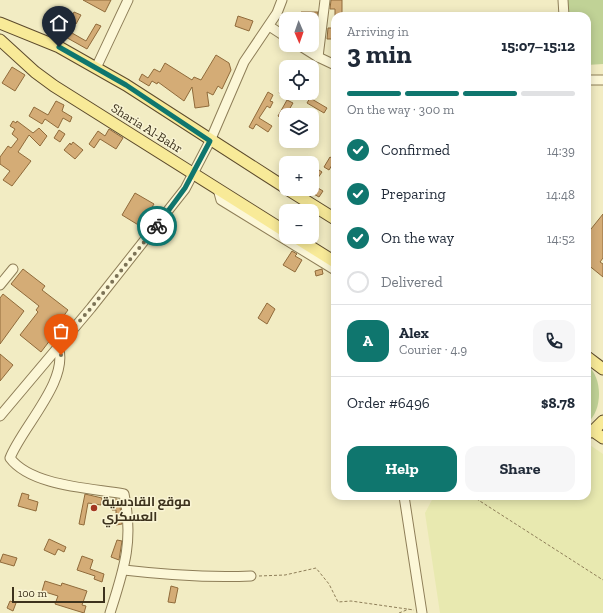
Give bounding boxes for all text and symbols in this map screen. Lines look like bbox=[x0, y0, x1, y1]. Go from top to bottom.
pin bbox=[42, 6, 76, 47]
icon: home bbox=[48, 12, 70, 34]
north arrow bbox=[279, 12, 319, 52]
map controls bbox=[279, 12, 319, 244]
text: Arriving in bbox=[347, 24, 409, 39]
text: 15:07–15:12 bbox=[501, 37, 575, 55]
text: 3 min bbox=[347, 38, 412, 70]
button: locate bbox=[279, 60, 319, 100]
street label: Sharia Al-Bahr bbox=[109, 100, 185, 156]
text: On the way · 300 m bbox=[347, 102, 454, 117]
button: layers bbox=[279, 108, 319, 148]
icon: check bbox=[347, 139, 369, 161]
text: Confirmed bbox=[381, 141, 450, 159]
text: 14:39 bbox=[547, 143, 575, 158]
button: + bbox=[279, 156, 319, 196]
icon: check bbox=[347, 183, 369, 205]
text: Preparing bbox=[381, 185, 446, 203]
text: 14:48 bbox=[546, 187, 575, 202]
button: − bbox=[279, 204, 319, 244]
courier bbox=[137, 206, 177, 246]
icon: bike bbox=[146, 215, 168, 237]
icon: check bbox=[347, 227, 369, 249]
text: On the way bbox=[381, 229, 454, 247]
text: 14:52 bbox=[547, 231, 575, 246]
text: Delivered bbox=[381, 273, 443, 291]
pin bbox=[44, 314, 78, 355]
icon: bag bbox=[50, 320, 72, 342]
button: phone bbox=[533, 320, 575, 362]
text: Alex bbox=[399, 324, 429, 342]
text: A bbox=[363, 332, 373, 350]
text: Courier · 4.9 bbox=[399, 342, 467, 357]
text: Order #6496 bbox=[347, 394, 430, 412]
text: $8.78 bbox=[541, 394, 575, 412]
button: Help bbox=[347, 446, 457, 492]
button: Share bbox=[465, 446, 575, 492]
place label: موقع القادسية العسكري bbox=[102, 494, 191, 528]
marker: موقع القادسية العسكري bbox=[89, 503, 99, 513]
scale bar bbox=[12, 585, 105, 604]
text: 100 m bbox=[18, 587, 47, 600]

